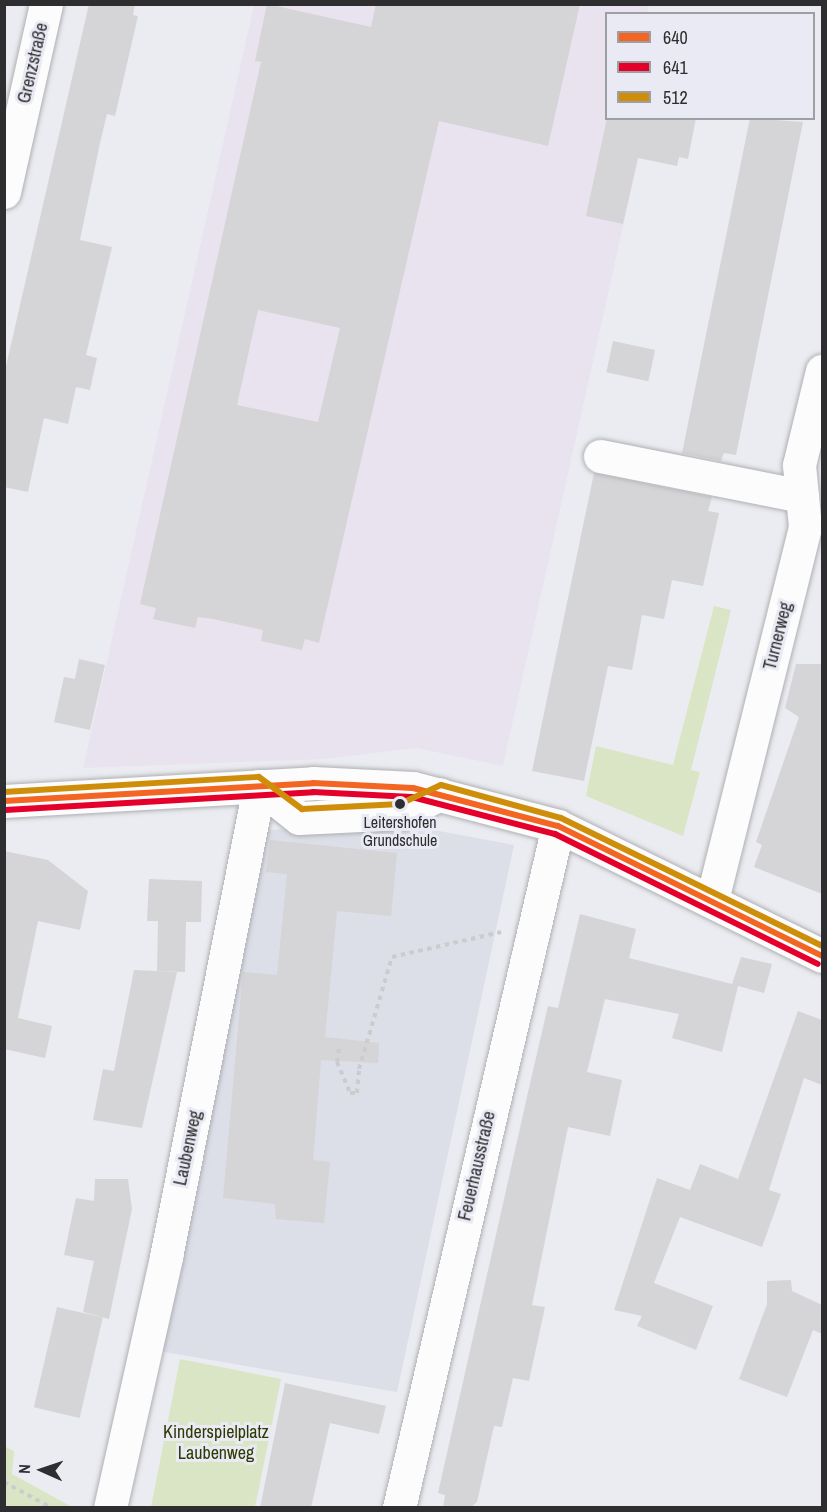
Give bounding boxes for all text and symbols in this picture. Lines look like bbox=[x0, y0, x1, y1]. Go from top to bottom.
legend bbox=[605, 12, 815, 120]
street label: Grenzstraße bbox=[13, 21, 53, 105]
text: 640 bbox=[663, 25, 688, 50]
text: 641 bbox=[663, 55, 688, 80]
text: 512 bbox=[663, 85, 688, 110]
street label: Turnerweg bbox=[759, 600, 797, 672]
marker: Leitershofen Grundschule bbox=[394, 798, 406, 810]
place label: Leitershofen Grundschule bbox=[363, 812, 437, 850]
street label: Laubenweg bbox=[170, 1108, 206, 1188]
street label: Feuerhausstraße bbox=[454, 1109, 500, 1223]
park label: Kinderspielplatz Laubenweg bbox=[163, 1422, 269, 1464]
north arrow bbox=[12, 1440, 72, 1500]
text: N bbox=[13, 1464, 35, 1474]

